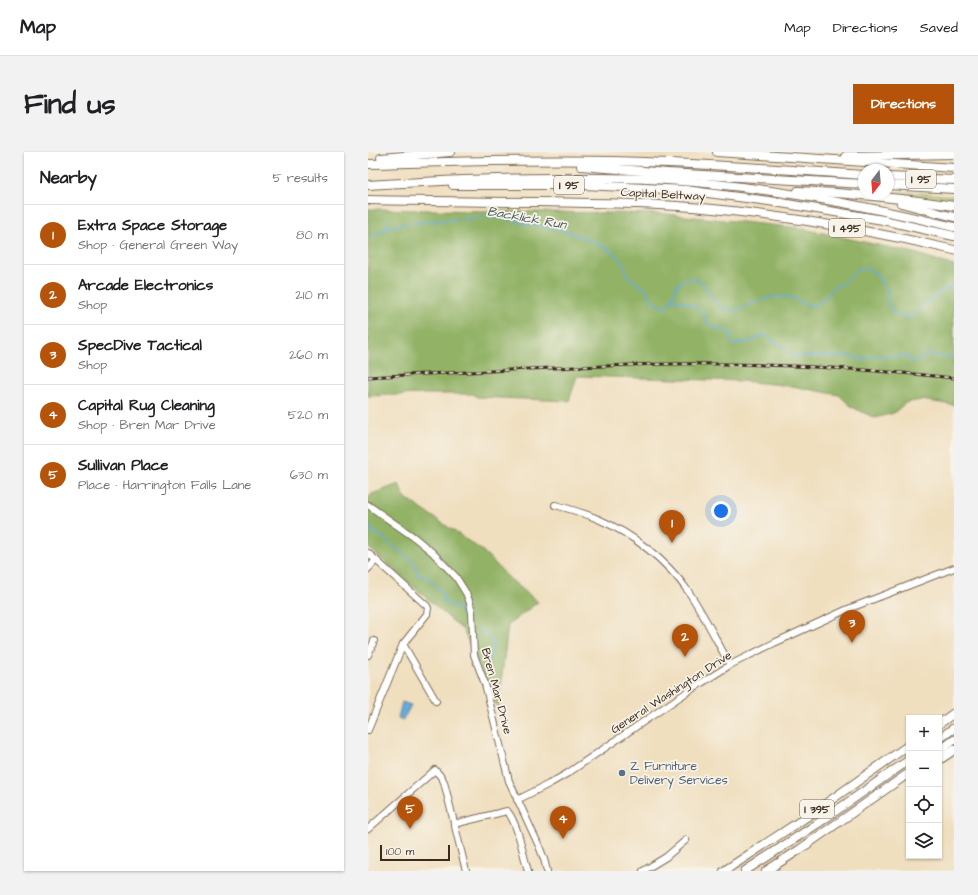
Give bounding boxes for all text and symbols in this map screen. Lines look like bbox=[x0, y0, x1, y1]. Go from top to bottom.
text: Map bbox=[20, 14, 56, 41]
text: Map bbox=[784, 18, 811, 38]
text: Directions bbox=[833, 18, 898, 38]
text: Saved bbox=[920, 18, 958, 38]
button: Directions bbox=[853, 84, 954, 124]
text: Find us bbox=[24, 85, 115, 124]
north arrow bbox=[858, 164, 894, 200]
text: Nearby bbox=[40, 166, 97, 190]
text: 5 results bbox=[272, 169, 328, 187]
road number: I 95 bbox=[906, 170, 936, 188]
road number: I 95 bbox=[554, 176, 584, 194]
street label: Capital Beltway bbox=[620, 184, 706, 206]
water label: Backlick Run bbox=[486, 202, 569, 234]
text: Extra Space Storage bbox=[78, 215, 227, 236]
road number: I 495 bbox=[829, 219, 865, 237]
text: 1 bbox=[52, 226, 54, 244]
text: 80 m bbox=[296, 226, 328, 244]
text: Shop · General Green Way bbox=[78, 236, 238, 254]
text: Arcade Electronics bbox=[78, 275, 213, 296]
text: 2 bbox=[49, 286, 57, 304]
text: 210 m bbox=[295, 286, 328, 304]
text: Shop bbox=[78, 296, 107, 314]
text: SpecDive Tactical bbox=[78, 335, 202, 356]
text: 3 bbox=[50, 346, 56, 364]
text: 260 m bbox=[289, 346, 328, 364]
text: Shop bbox=[78, 356, 107, 374]
text: Capital Rug Cleaning bbox=[78, 395, 215, 416]
text: 4 bbox=[49, 406, 57, 424]
text: 520 m bbox=[288, 406, 328, 424]
text: Shop · Bren Mar Drive bbox=[78, 416, 216, 434]
text: Sullivan Place bbox=[78, 455, 168, 476]
text: 5 bbox=[48, 466, 58, 484]
text: 630 m bbox=[290, 466, 328, 484]
text: Place · Harrington Falls Lane bbox=[78, 476, 251, 494]
your location bbox=[711, 501, 731, 521]
pin: 1 bbox=[659, 510, 685, 543]
pin: 3 bbox=[839, 610, 865, 643]
pin: 2 bbox=[672, 624, 698, 657]
street label: Bren Mar Drive bbox=[477, 646, 516, 737]
street label: General Washington Drive bbox=[607, 647, 736, 739]
map controls bbox=[906, 715, 942, 859]
button: + bbox=[906, 715, 942, 751]
button: − bbox=[906, 751, 942, 787]
place label: Z Furniture Delivery Services bbox=[630, 758, 728, 790]
marker: Z Furniture Delivery Services bbox=[617, 768, 627, 778]
button: locate bbox=[906, 787, 942, 823]
pin: 5 bbox=[397, 796, 423, 829]
road number: I 395 bbox=[800, 800, 834, 818]
pin: 4 bbox=[550, 806, 576, 839]
button: layers bbox=[906, 823, 942, 859]
scale bar bbox=[380, 843, 450, 862]
text: 100 m bbox=[386, 844, 414, 859]

